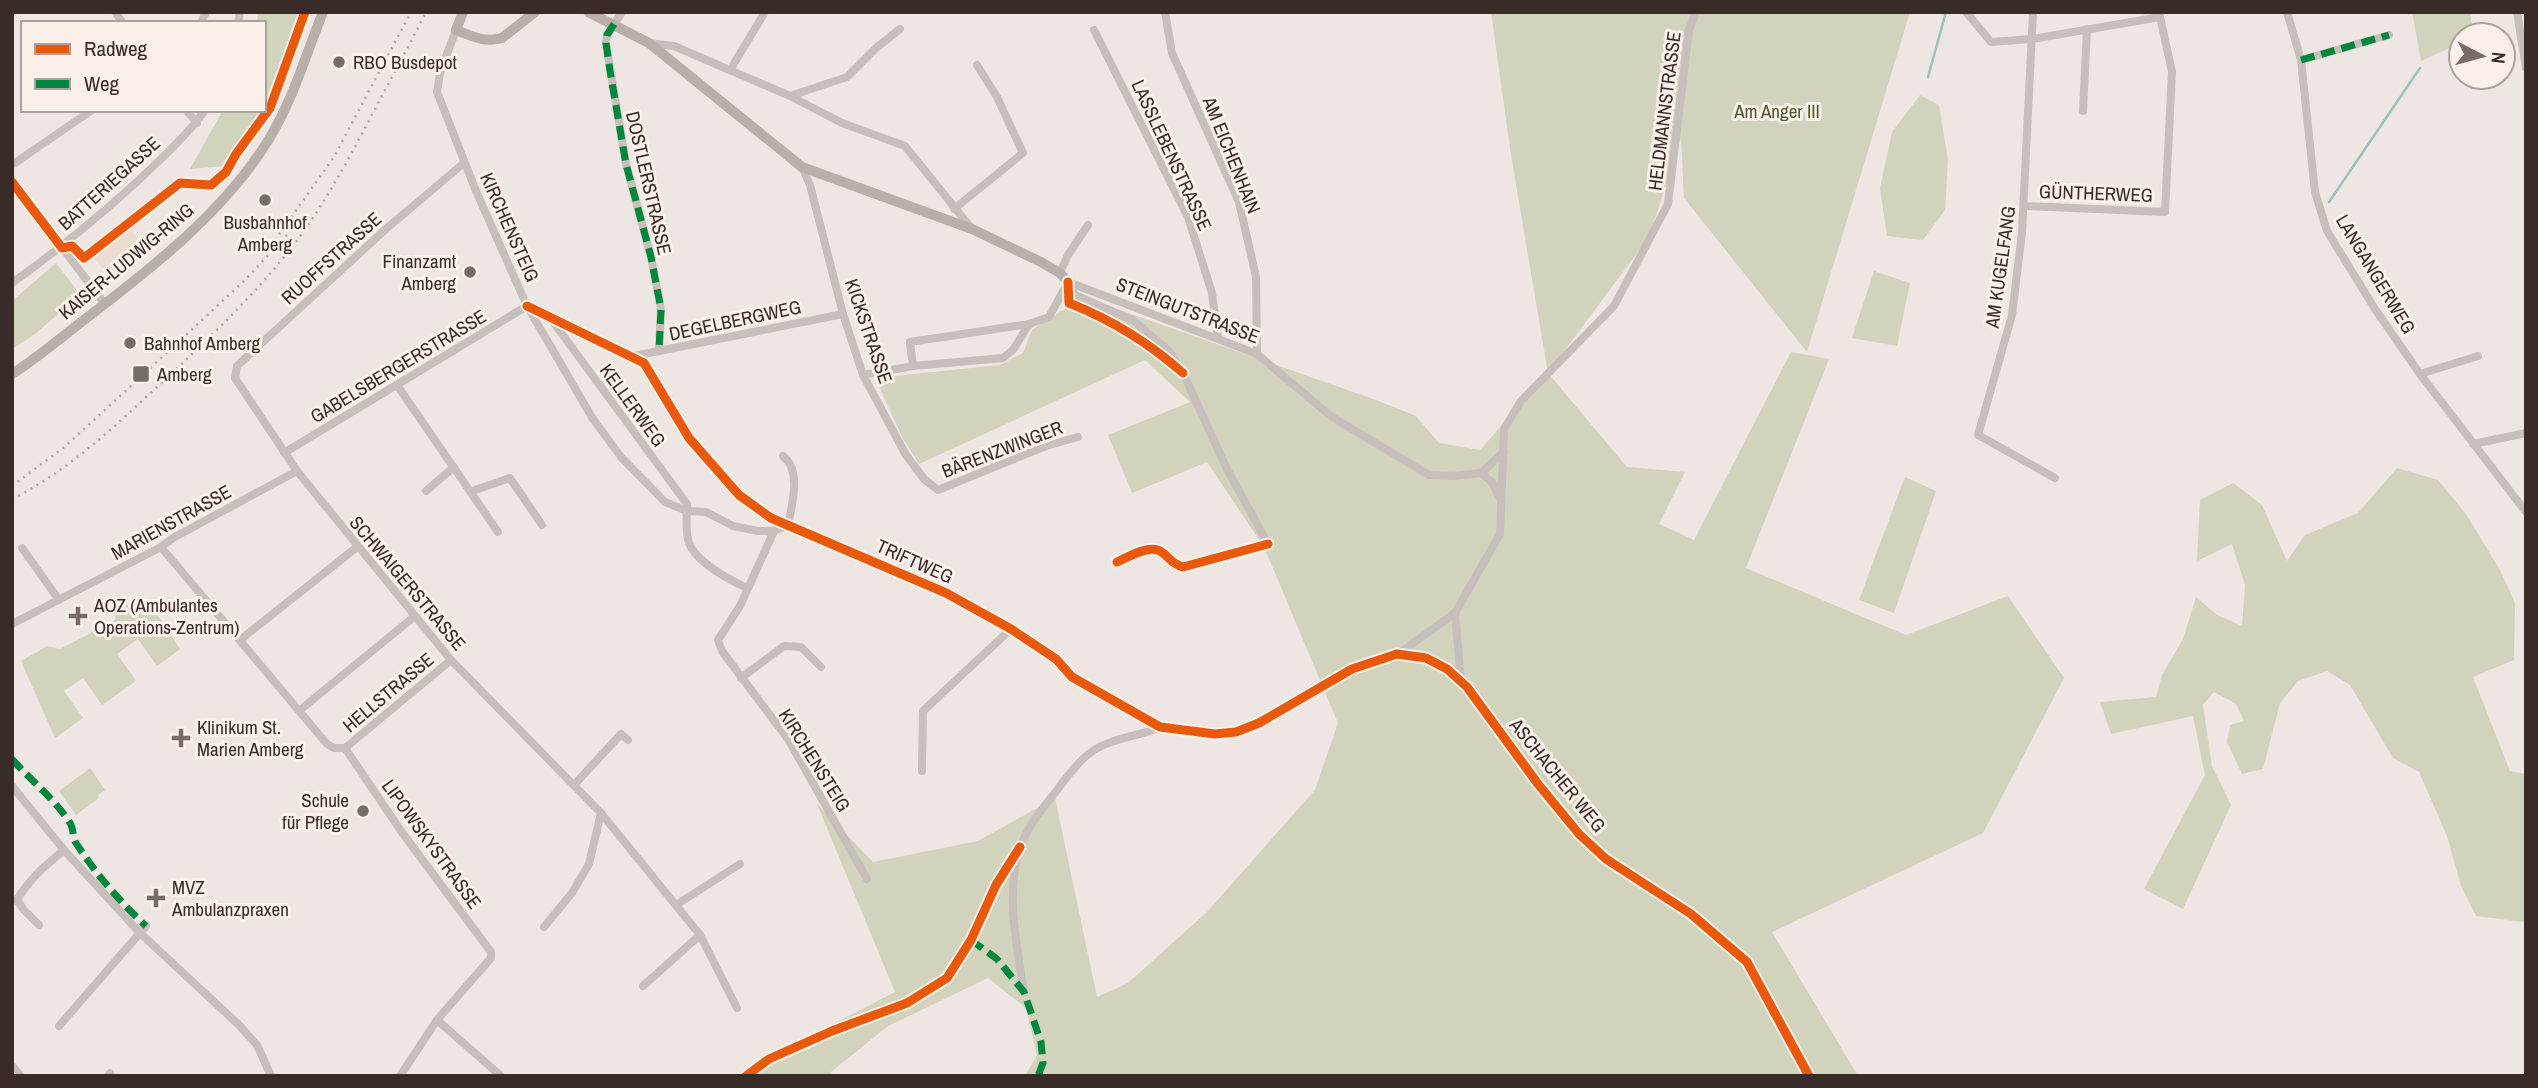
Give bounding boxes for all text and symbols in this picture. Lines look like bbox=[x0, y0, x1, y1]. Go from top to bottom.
legend bbox=[21, 21, 266, 112]
north arrow bbox=[2447, 21, 2517, 91]
street label: HELDMANNSTRASSE bbox=[1641, 30, 1687, 192]
text: Radweg bbox=[84, 34, 148, 63]
place label: RBO Busdepot bbox=[353, 49, 458, 75]
text: N bbox=[2485, 51, 2512, 65]
marker: RBO Busdepot bbox=[331, 54, 347, 70]
text: Weg bbox=[84, 69, 120, 98]
street label: LASSLEBENSTRASSE bbox=[1126, 75, 1218, 235]
street label: AM EICHENHAIN bbox=[1196, 92, 1267, 217]
park label: Am Anger III bbox=[1733, 98, 1820, 124]
street label: DOSTLERSTRASSE bbox=[620, 109, 678, 257]
street label: BATTERIEGASSE bbox=[52, 130, 166, 236]
street label: KIRCHENSTEIG bbox=[474, 168, 546, 286]
street label: GÜNTHERWEG bbox=[2039, 178, 2153, 208]
marker: Busbahnhof Amberg bbox=[257, 192, 273, 208]
street label: KAISER-LUDWIG-RING bbox=[53, 197, 199, 325]
street label: AM KUGELFANG bbox=[1978, 204, 2021, 331]
street label: RUOFFSTRASSE bbox=[275, 206, 387, 310]
place label: Busbahnhof Amberg bbox=[223, 209, 307, 257]
street label: LANGANGERWEG bbox=[2330, 210, 2422, 338]
place label: Finanzamt Amberg bbox=[382, 248, 457, 296]
marker: Finanzamt Amberg bbox=[462, 264, 478, 280]
street label: STEINGUTSTRASSE bbox=[1113, 271, 1263, 349]
street label: KICKSTRASSE bbox=[839, 275, 899, 387]
street label: DEGELBERGWEG bbox=[667, 293, 803, 347]
street label: GABELSBERGERSTRASSE bbox=[305, 303, 491, 429]
place label: Bahnhof Amberg bbox=[144, 330, 260, 356]
marker: Bahnhof Amberg bbox=[122, 335, 138, 351]
street label: KELLERWEG bbox=[594, 358, 672, 452]
place label: Amberg bbox=[156, 361, 212, 387]
marker: Amberg bbox=[131, 364, 151, 384]
street label: BÄRENZWINGER bbox=[938, 414, 1066, 484]
street label: MARIENSTRASSE bbox=[106, 478, 236, 566]
street label: SCHWAIGERSTRASSE bbox=[344, 510, 472, 656]
street label: TRIFTWEG bbox=[873, 533, 957, 589]
place label: AOZ (Ambulantes Operations-Zentrum) bbox=[93, 592, 239, 640]
marker: AOZ (Ambulantes Operations-Zentrum) bbox=[68, 606, 88, 626]
street label: HELLSTRASSE bbox=[337, 646, 439, 738]
street label: KIRCHENSTEIG bbox=[773, 704, 857, 816]
street label: ASCHACHER WEG bbox=[1503, 712, 1612, 837]
place label: Klinikum St. Marien Amberg bbox=[197, 714, 304, 762]
marker: Klinikum St. Marien Amberg bbox=[171, 728, 191, 748]
street label: LIPOWSKYSTRASSE bbox=[376, 774, 488, 914]
place label: Schule für Pflege bbox=[282, 787, 349, 835]
marker: Schule für Pflege bbox=[355, 803, 371, 819]
place label: MVZ Ambulanzpraxen bbox=[171, 874, 289, 922]
marker: MVZ Ambulanzpraxen bbox=[146, 888, 166, 908]

